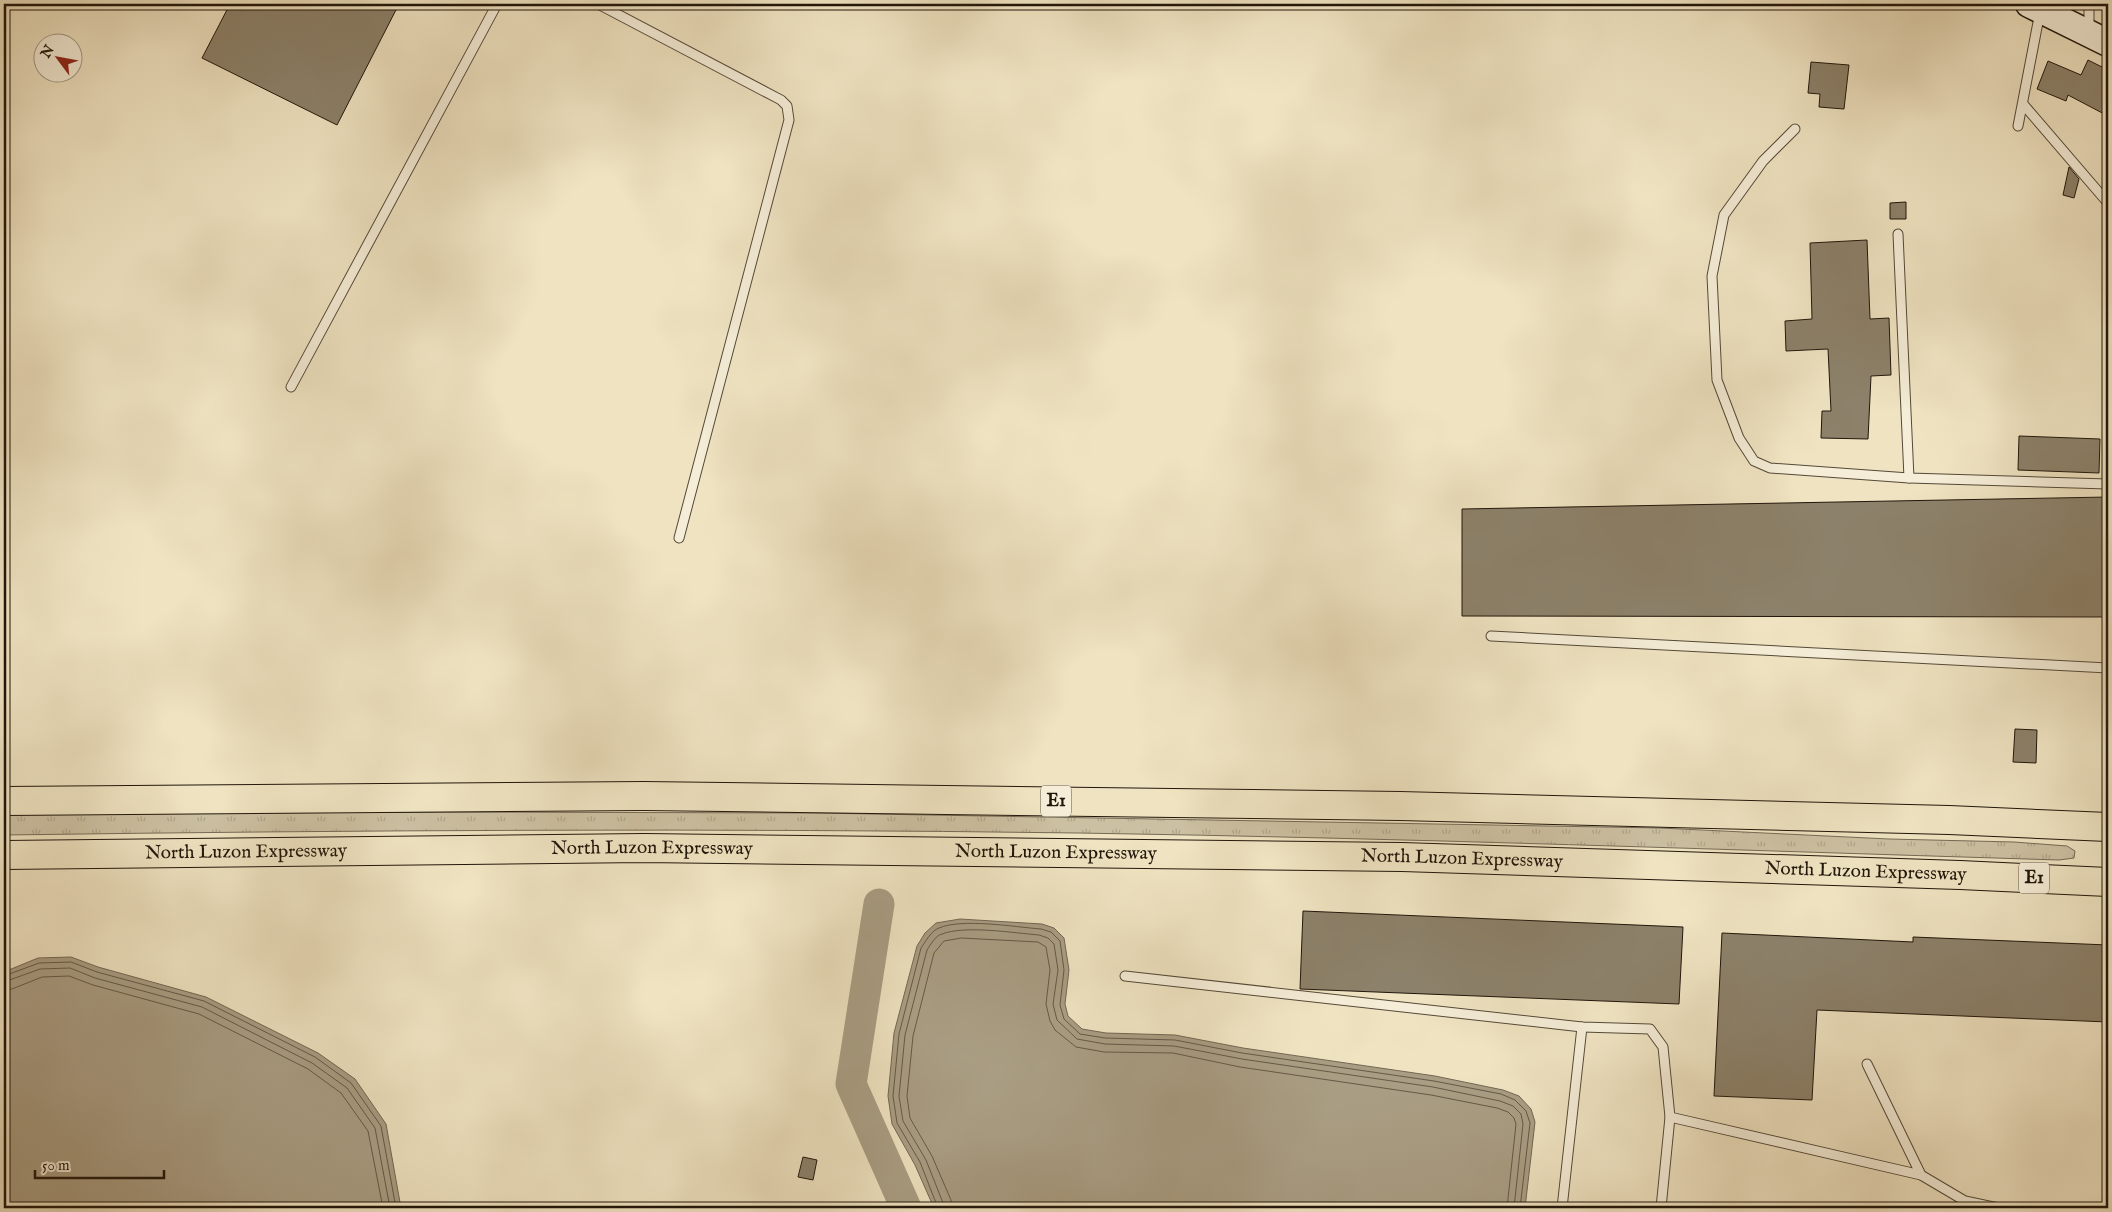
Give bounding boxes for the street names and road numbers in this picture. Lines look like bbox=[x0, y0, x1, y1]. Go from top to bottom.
road number: E1 bbox=[1041, 786, 1071, 816]
street label: North Luzon Expressway bbox=[551, 836, 754, 861]
street label: North Luzon Expressway bbox=[145, 839, 348, 865]
street label: North Luzon Expressway bbox=[955, 840, 1158, 866]
street label: North Luzon Expressway bbox=[1361, 845, 1564, 874]
street label: North Luzon Expressway bbox=[1764, 857, 1968, 887]
road number: E1 bbox=[2019, 862, 2049, 894]

